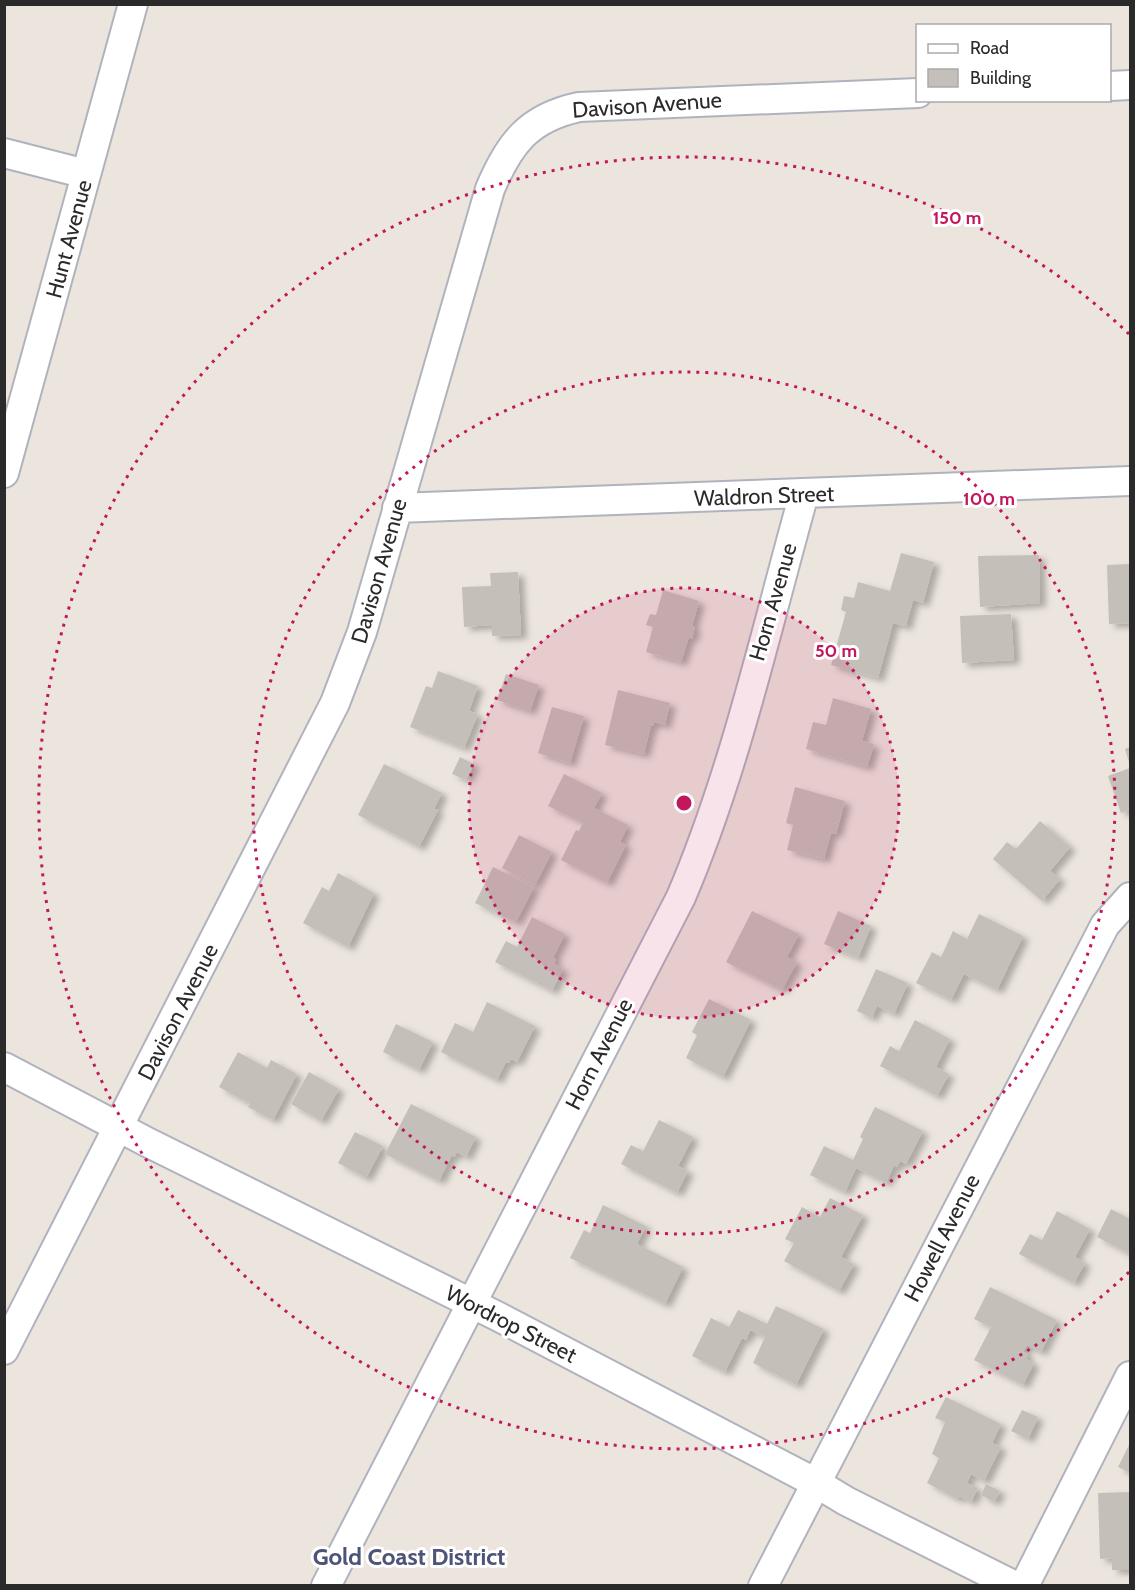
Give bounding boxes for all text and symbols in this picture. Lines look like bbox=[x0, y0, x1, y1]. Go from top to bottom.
legend bbox=[916, 24, 1111, 102]
text: Road bbox=[970, 37, 1009, 59]
text: Building bbox=[970, 67, 1032, 89]
street label: Davison Avenue bbox=[571, 86, 723, 124]
street label: Hunt Avenue bbox=[40, 177, 98, 301]
text: 150 m bbox=[933, 207, 981, 229]
street label: Waldron Street bbox=[693, 480, 835, 512]
text: 100 m bbox=[963, 488, 1015, 510]
street label: Davison Avenue bbox=[345, 495, 413, 647]
street label: Horn Avenue bbox=[743, 540, 803, 664]
text: 50 m bbox=[815, 640, 857, 662]
centre of rings bbox=[674, 793, 694, 813]
street label: Davison Avenue bbox=[132, 939, 224, 1085]
street label: Horn Avenue bbox=[559, 994, 639, 1114]
street label: Howell Avenue bbox=[898, 1170, 986, 1306]
street label: Wordrop Street bbox=[441, 1279, 582, 1369]
district label: Gold Coast District bbox=[313, 1542, 505, 1571]

